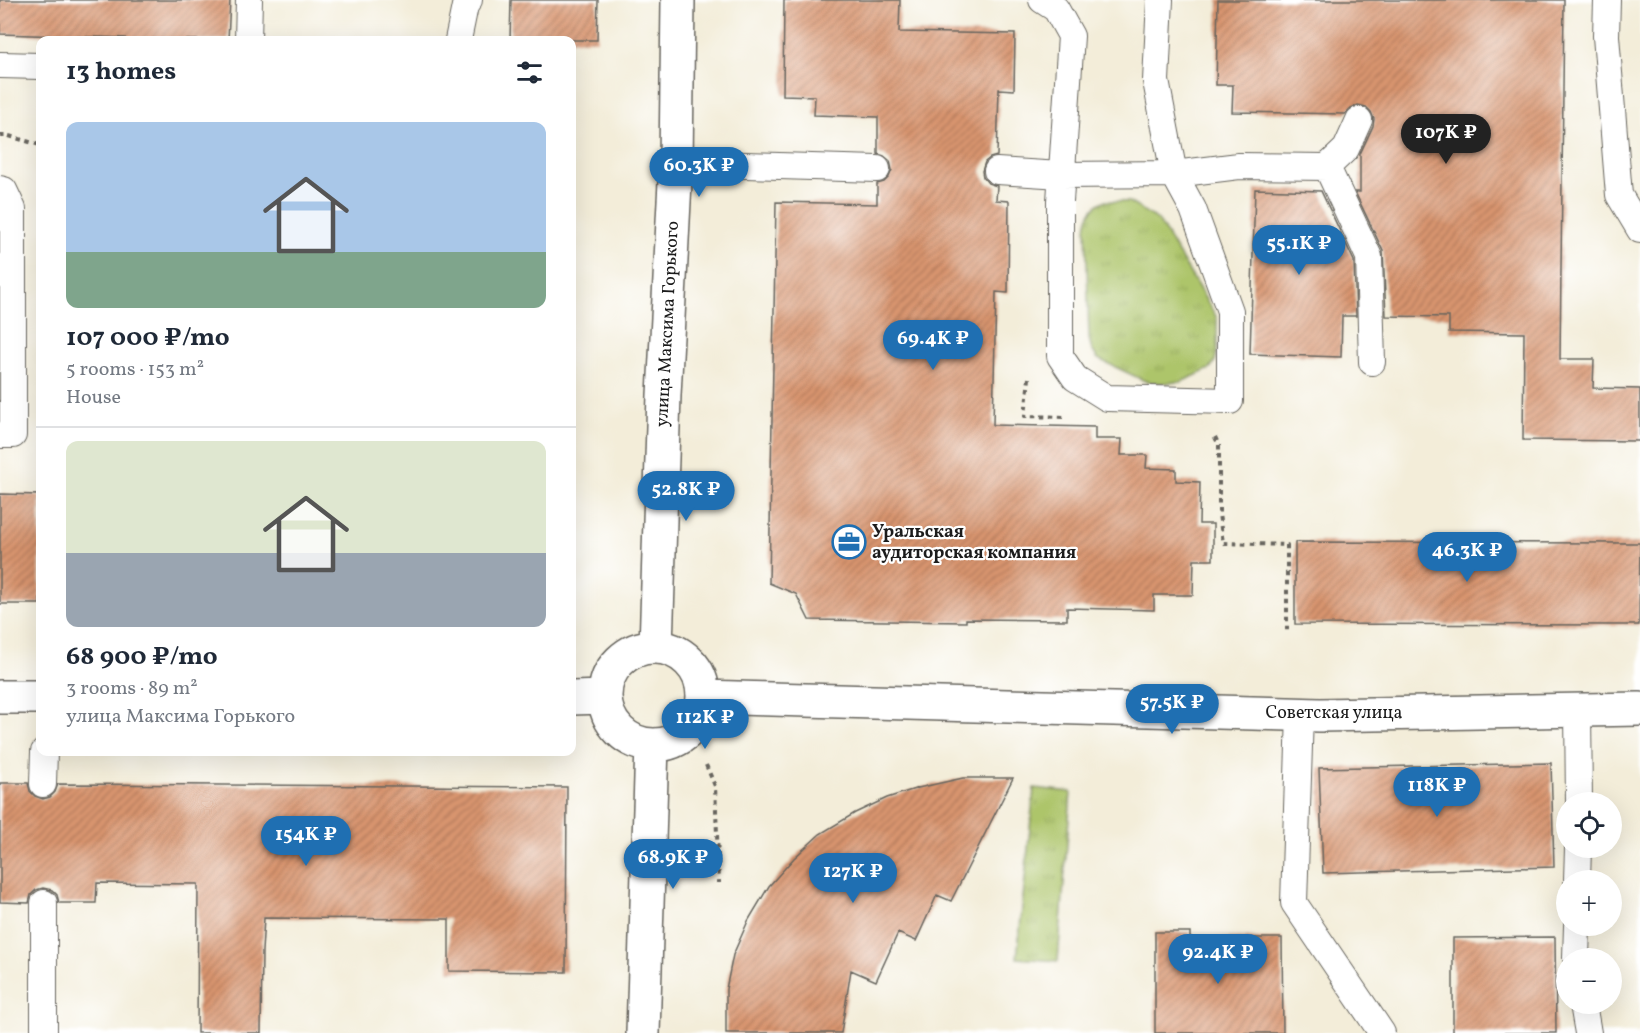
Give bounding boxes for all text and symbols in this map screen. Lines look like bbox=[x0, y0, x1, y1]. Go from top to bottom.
text: 13 homes bbox=[66, 54, 176, 90]
icon: filters bbox=[513, 56, 546, 89]
pin: 107K ₽ bbox=[1397, 114, 1495, 165]
text: 107K ₽ bbox=[1415, 119, 1477, 147]
pin: 60.3K ₽ bbox=[644, 147, 754, 198]
text: 60.3K ₽ bbox=[664, 152, 735, 180]
icon: home bbox=[252, 161, 360, 269]
street label: улица Максима Горького bbox=[650, 220, 686, 428]
pin: 55.1K ₽ bbox=[1244, 225, 1354, 276]
text: 55.1K ₽ bbox=[1266, 230, 1332, 258]
text: 107 000 ₽/mo bbox=[66, 320, 230, 356]
pin: 69.4K ₽ bbox=[878, 320, 988, 371]
text: 69.4K ₽ bbox=[897, 325, 969, 353]
text: 5 rooms · 153 m² bbox=[66, 356, 204, 384]
text: House bbox=[66, 384, 121, 412]
pin: 52.8K ₽ bbox=[631, 471, 741, 522]
text: 52.8K ₽ bbox=[652, 476, 720, 504]
icon: home bbox=[252, 480, 360, 588]
place label: Уральская аудиторская компания bbox=[872, 520, 1076, 566]
office icon: Уральская аудиторская компания bbox=[831, 524, 867, 560]
pin: 46.3K ₽ bbox=[1412, 532, 1522, 583]
text: 46.3K ₽ bbox=[1432, 537, 1502, 565]
text: 68 900 ₽/mo bbox=[66, 639, 218, 675]
text: 3 rooms · 89 m² bbox=[66, 675, 198, 703]
pin: 57.5K ₽ bbox=[1117, 684, 1227, 735]
text: 57.5K ₽ bbox=[1140, 689, 1204, 717]
pin: 112K ₽ bbox=[656, 699, 754, 750]
street label: Советская улица bbox=[1265, 701, 1403, 726]
text: улица Максима Горького bbox=[66, 703, 295, 731]
text: 112K ₽ bbox=[676, 704, 734, 732]
pin: 118K ₽ bbox=[1388, 767, 1486, 818]
text: 118K ₽ bbox=[1407, 772, 1467, 800]
map controls bbox=[1556, 792, 1622, 1014]
button: locate bbox=[1556, 792, 1622, 858]
pin: 154K ₽ bbox=[257, 816, 355, 867]
text: 154K ₽ bbox=[275, 821, 337, 849]
pin: 68.9K ₽ bbox=[618, 839, 728, 890]
text: 68.9K ₽ bbox=[638, 844, 708, 872]
pin: 127K ₽ bbox=[804, 853, 902, 904]
text: 127K ₽ bbox=[823, 858, 883, 886]
button: + bbox=[1556, 870, 1622, 936]
pin: 92.4K ₽ bbox=[1163, 934, 1273, 985]
text: 92.4K ₽ bbox=[1182, 939, 1254, 967]
button: − bbox=[1556, 948, 1622, 1014]

